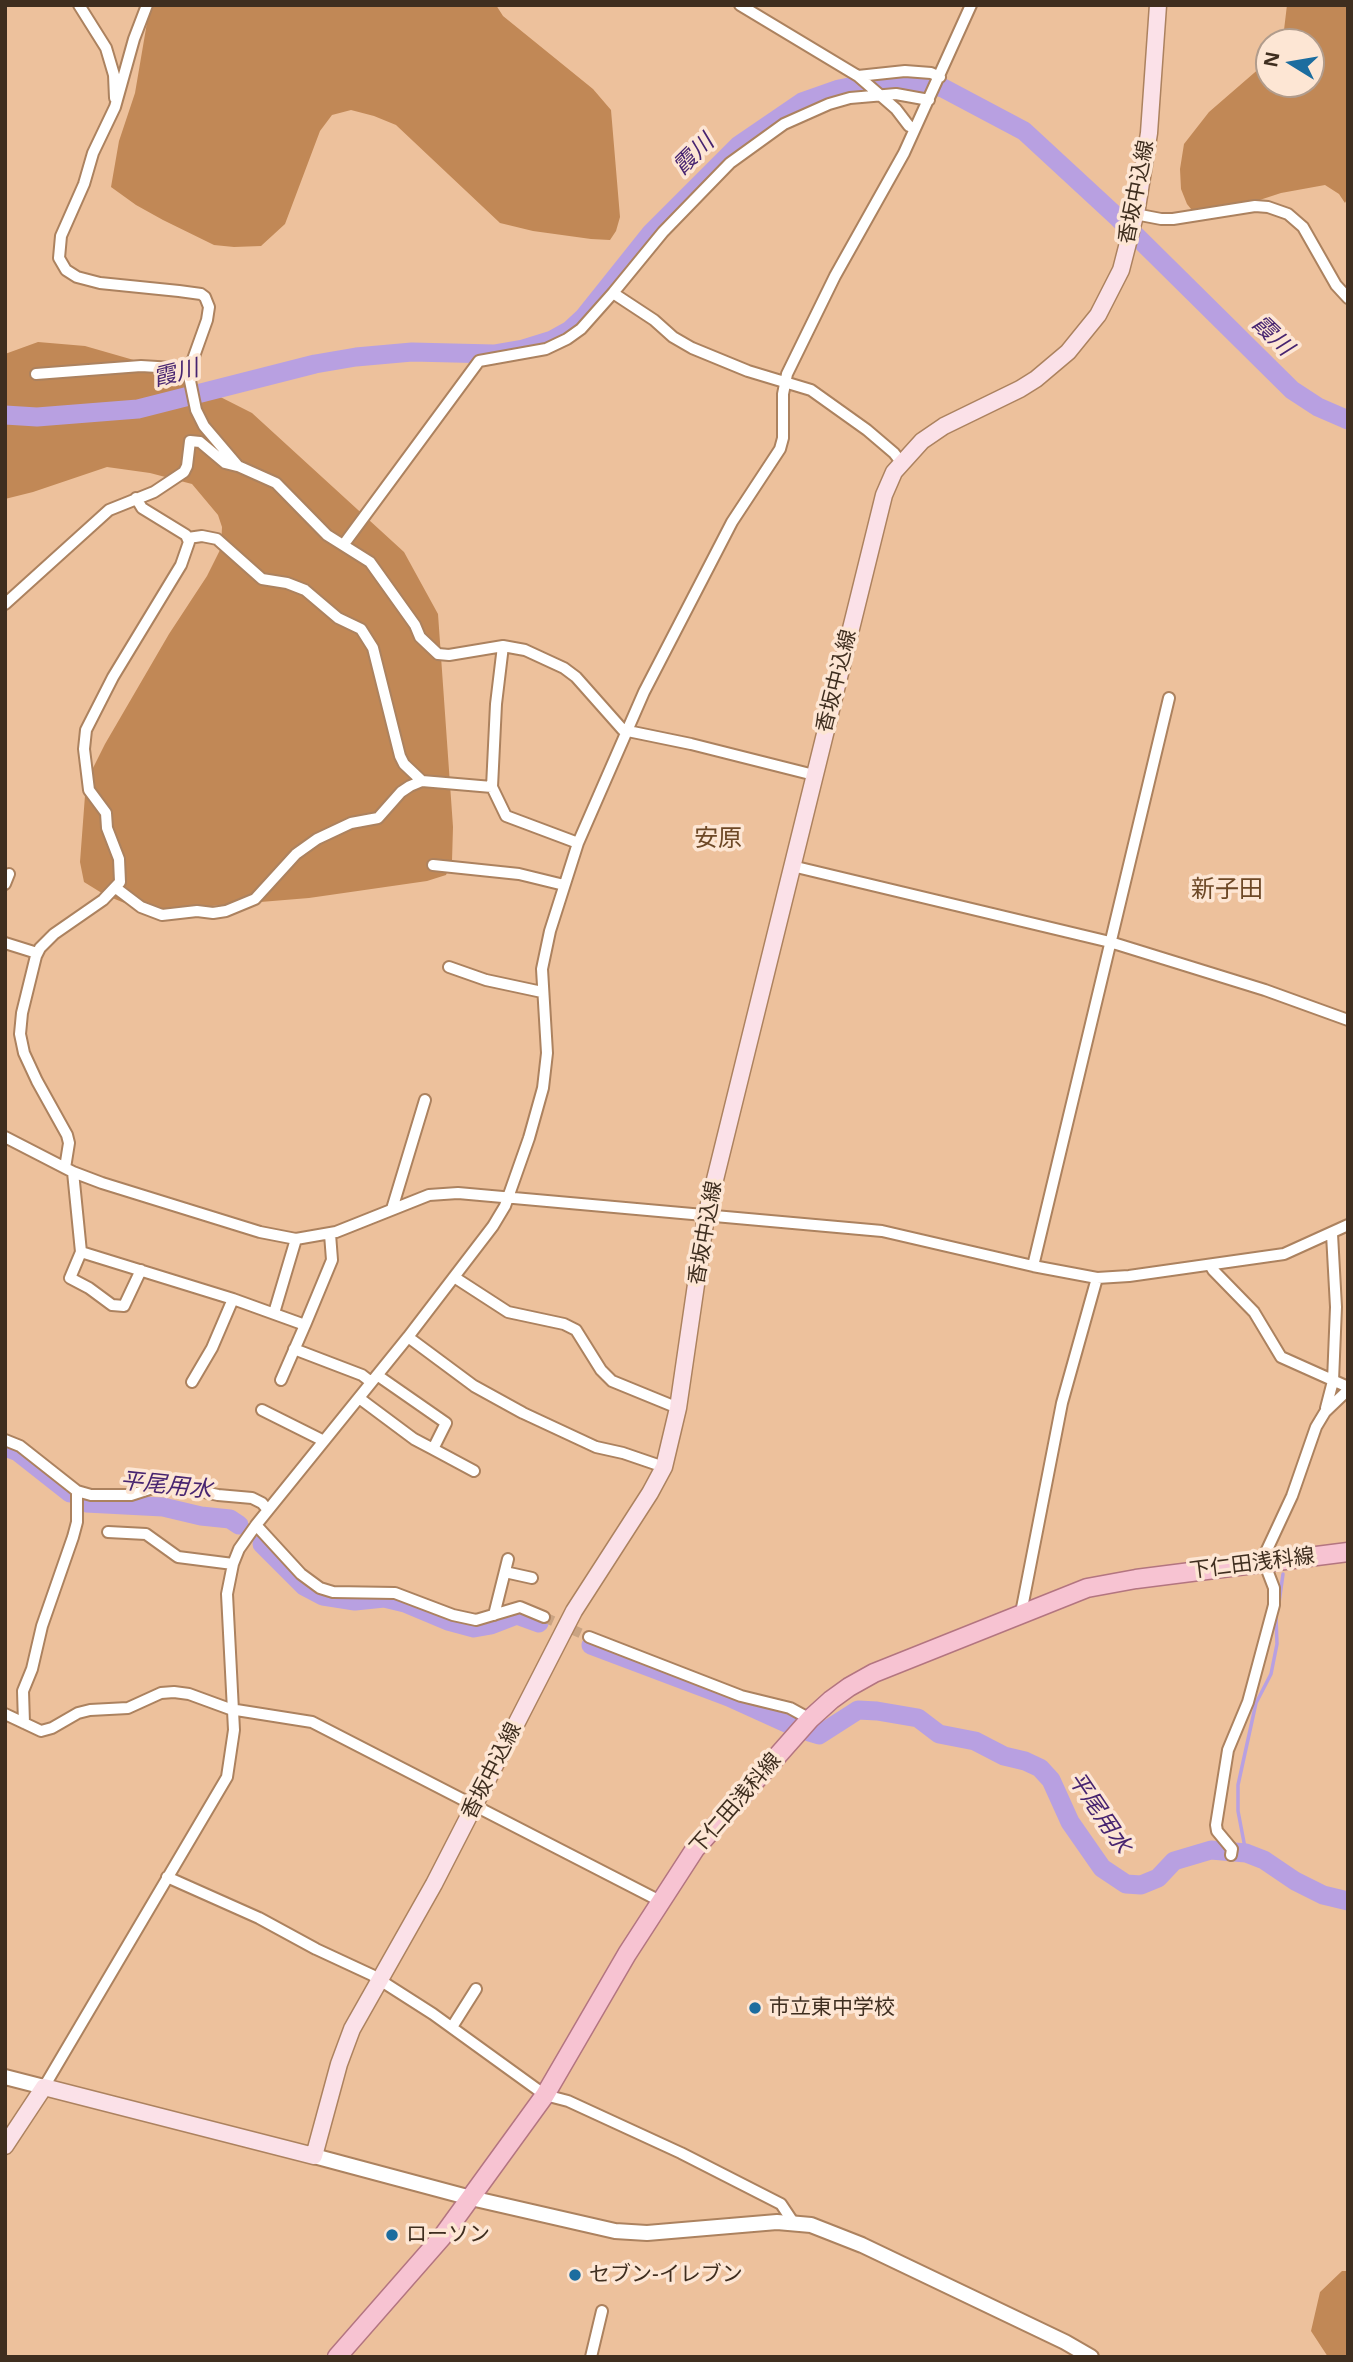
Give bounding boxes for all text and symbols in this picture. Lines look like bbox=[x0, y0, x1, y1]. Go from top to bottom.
north arrow bbox=[1255, 28, 1325, 98]
text: N bbox=[1257, 49, 1286, 69]
water label: 霞川 bbox=[668, 129, 720, 181]
street label: 香坂中込線 bbox=[1115, 138, 1159, 246]
water label: 霞川 bbox=[1246, 310, 1298, 362]
water label: 霞川 bbox=[150, 355, 202, 393]
street label: 香坂中込線 bbox=[812, 627, 862, 735]
district label: 安原 bbox=[694, 825, 742, 853]
district label: 新子田 bbox=[1191, 876, 1263, 904]
street label: 香坂中込線 bbox=[684, 1179, 728, 1287]
water label: 平尾用水 bbox=[119, 1467, 213, 1505]
street label: 下仁田浅科線 bbox=[1188, 1544, 1316, 1584]
street label: 香坂中込線 bbox=[457, 1719, 527, 1823]
street label: 下仁田浅科線 bbox=[685, 1748, 787, 1860]
water label: 平尾用水 bbox=[1062, 1767, 1136, 1859]
place label: 市立東中学校 bbox=[769, 1995, 895, 2021]
marker: 市立東中学校 bbox=[747, 2000, 763, 2016]
place label: ローソン bbox=[406, 2222, 490, 2248]
marker: ローソン bbox=[384, 2227, 400, 2243]
place label: セブン-イレブン bbox=[589, 2262, 743, 2288]
marker: セブン-イレブン bbox=[567, 2267, 583, 2283]

